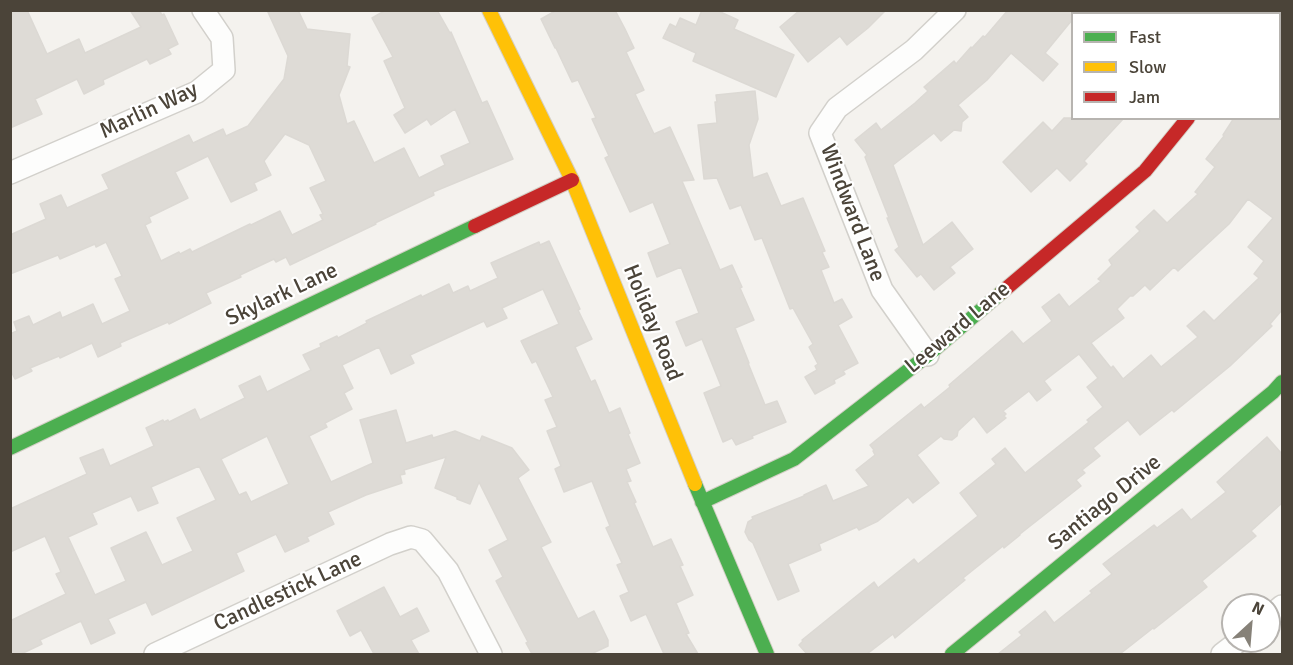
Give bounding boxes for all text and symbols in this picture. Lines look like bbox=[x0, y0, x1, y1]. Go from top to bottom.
legend bbox=[1071, 12, 1281, 120]
text: Fast bbox=[1129, 26, 1161, 48]
text: Slow bbox=[1129, 56, 1166, 78]
street label: Marlin Way bbox=[96, 77, 202, 145]
text: Jam bbox=[1129, 86, 1160, 108]
street label: Windward Lane bbox=[814, 141, 890, 285]
street label: Skylark Lane bbox=[222, 258, 342, 332]
street label: Holiday Road bbox=[617, 261, 687, 385]
street label: Leeward Lane bbox=[900, 276, 1016, 380]
street label: Santiago Drive bbox=[1043, 450, 1167, 556]
street label: Candlestick Lane bbox=[210, 546, 366, 638]
north arrow bbox=[1221, 593, 1281, 653]
text: N bbox=[1249, 597, 1267, 620]

